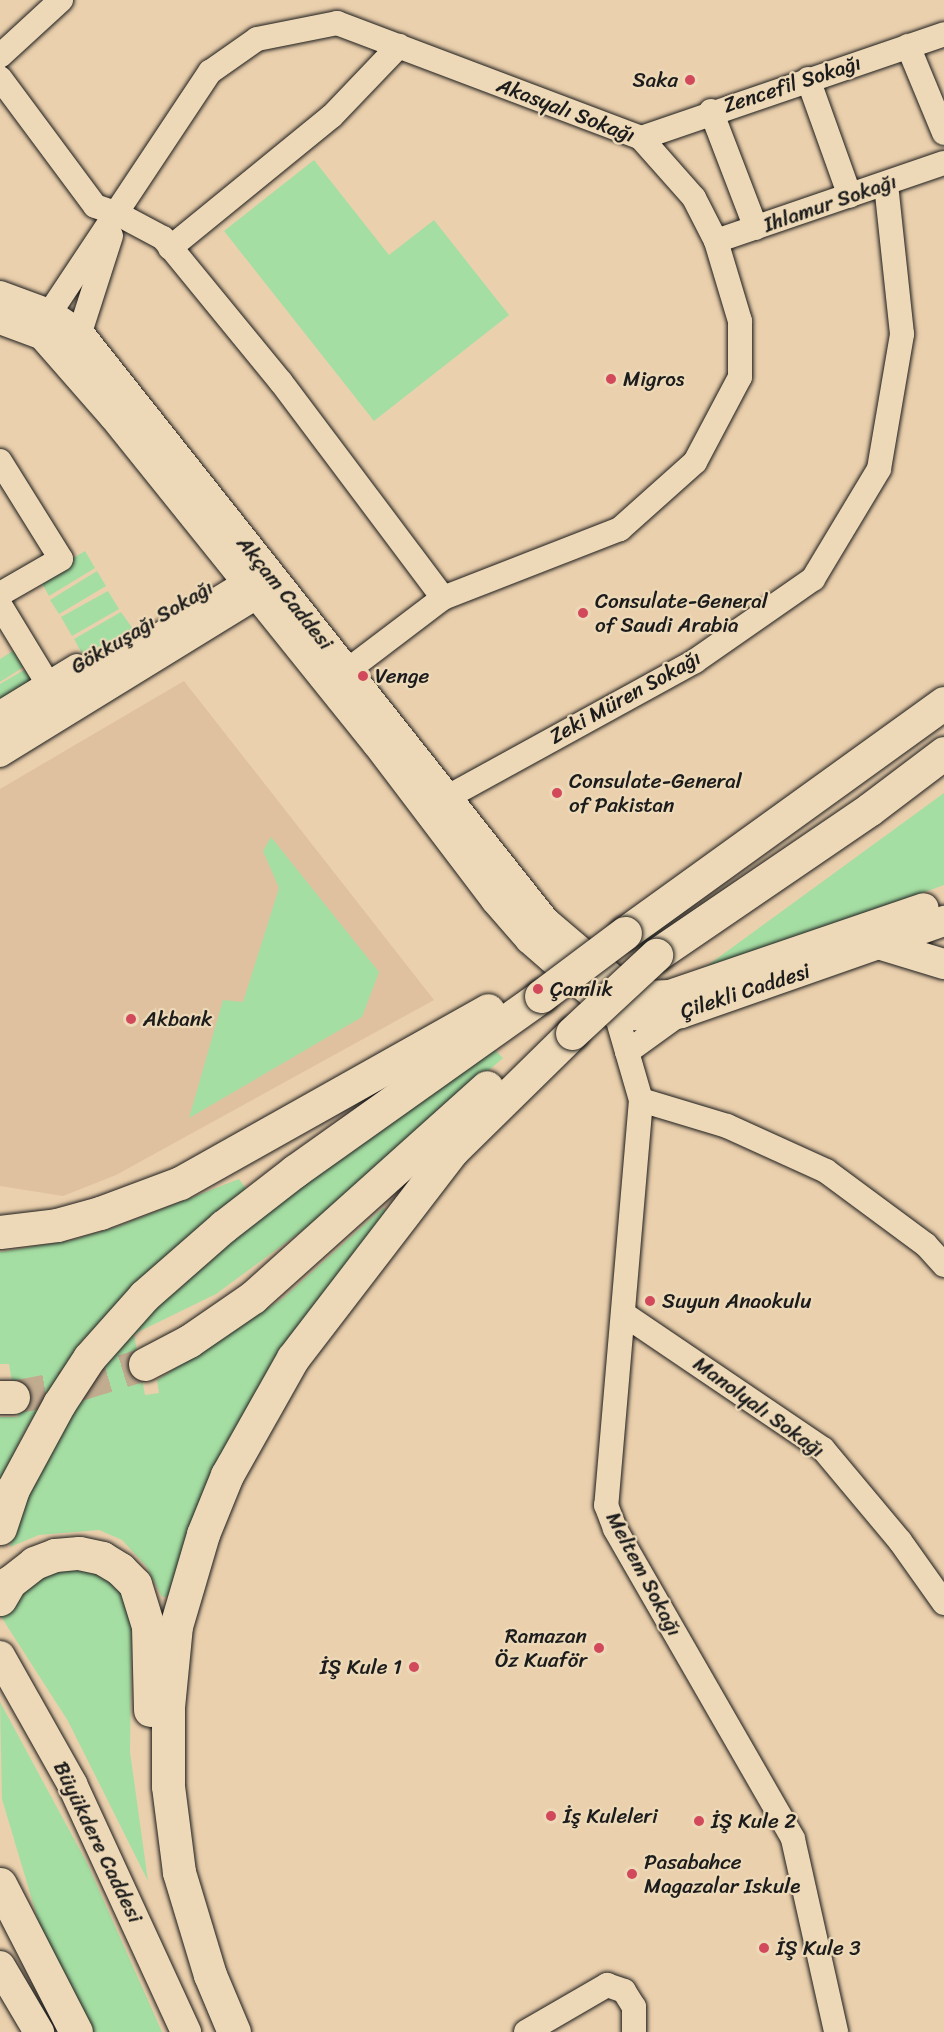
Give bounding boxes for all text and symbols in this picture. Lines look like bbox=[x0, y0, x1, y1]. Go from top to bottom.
street label: Zencefil Sokağı bbox=[720, 50, 864, 118]
place label: Saka bbox=[633, 67, 678, 93]
street label: Akasyalı Sokağı bbox=[494, 72, 638, 148]
marker: Saka bbox=[683, 73, 697, 87]
street label: Ihlamur Sokağı bbox=[760, 168, 900, 238]
place label: Migros bbox=[623, 366, 684, 392]
marker: Migros bbox=[604, 372, 618, 386]
street label: Akçam Caddesi bbox=[232, 531, 338, 655]
street label: Gökkuşağı Sokağı bbox=[66, 575, 218, 679]
place label: Consulate-General of Saudi Arabia bbox=[595, 588, 768, 638]
marker: Consulate-General of Saudi Arabia bbox=[576, 606, 590, 620]
street label: Zeki Müren Sokağı bbox=[544, 644, 706, 750]
place label: Venge bbox=[375, 663, 429, 689]
marker: Venge bbox=[356, 669, 370, 683]
place label: Consulate-General of Pakistan bbox=[569, 768, 742, 818]
marker: Consulate-General of Pakistan bbox=[550, 786, 564, 800]
street label: Çilekli Caddesi bbox=[677, 958, 813, 1024]
place label: Çamlık bbox=[550, 976, 613, 1002]
marker: Çamlık bbox=[531, 982, 545, 996]
place label: Akbank bbox=[143, 1006, 212, 1032]
marker: Akbank bbox=[124, 1012, 138, 1026]
place label: Suyun Anaokulu bbox=[662, 1288, 811, 1314]
marker: Suyun Anaokulu bbox=[643, 1294, 657, 1308]
street label: Manolyalı Sokağı bbox=[688, 1351, 830, 1463]
street label: Meltem Sokağı bbox=[601, 1507, 687, 1641]
place label: Ramazan Öz Kuaför bbox=[495, 1623, 587, 1673]
marker: Ramazan Öz Kuaför bbox=[592, 1641, 606, 1655]
place label: İŞ Kule 1 bbox=[320, 1654, 402, 1680]
marker: İŞ Kule 1 bbox=[407, 1660, 421, 1674]
street label: Büyükdere Caddesi bbox=[48, 1758, 148, 1926]
place label: İş Kuleleri bbox=[563, 1803, 658, 1829]
place label: İŞ Kule 2 bbox=[711, 1808, 796, 1834]
marker: İş Kuleleri bbox=[544, 1809, 558, 1823]
marker: İŞ Kule 2 bbox=[692, 1814, 706, 1828]
place label: Pasabahce Magazalar Iskule bbox=[644, 1849, 801, 1899]
marker: Pasabahce Magazalar Iskule bbox=[625, 1867, 639, 1881]
place label: İŞ Kule 3 bbox=[776, 1935, 861, 1961]
marker: İŞ Kule 3 bbox=[757, 1941, 771, 1955]

